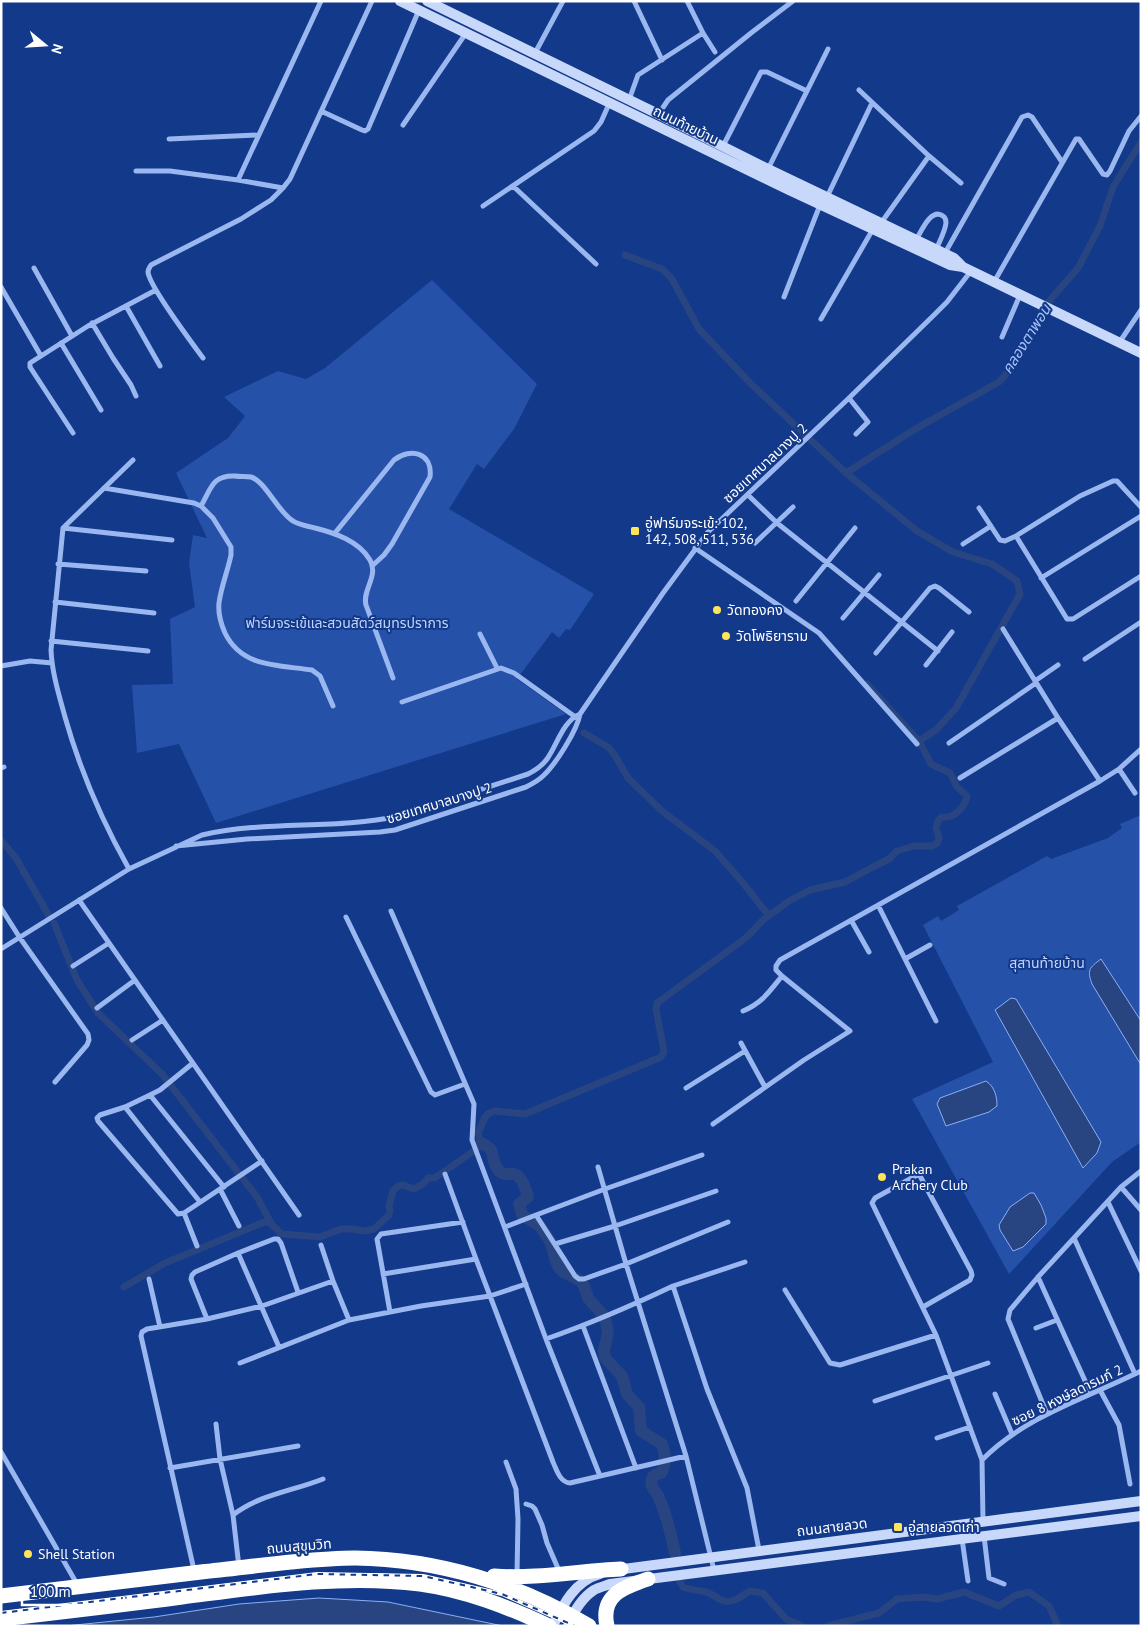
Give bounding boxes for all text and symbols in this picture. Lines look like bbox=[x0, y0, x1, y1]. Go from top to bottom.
north arrow bbox=[20, 20, 70, 70]
text: N bbox=[47, 42, 67, 56]
street label: ถนนท้ายบ้าน bbox=[650, 101, 722, 149]
water label: คลองตาพอน bbox=[997, 300, 1055, 377]
street label: ซอยเทศบาลบางปู 2 bbox=[719, 419, 811, 507]
place label: อู่ฟาร์มจระเข้: 102, 142, 508, 511, 536 bbox=[645, 514, 754, 548]
marker: อู่ฟาร์มจระเข้: 102, 142, 508, 511, 536 bbox=[629, 525, 641, 537]
place label: วัดทองคง bbox=[727, 601, 783, 619]
marker: วัดทองคง bbox=[711, 604, 723, 616]
park label: ฟาร์มจระเข้และสวนสัตว์สมุทรปราการ bbox=[246, 614, 449, 632]
place label: วัดโพธิยาราม bbox=[736, 627, 808, 645]
marker: วัดโพธิยาราม bbox=[720, 630, 732, 642]
street label: ซอยเทศบาลบางปู 2 bbox=[384, 778, 494, 828]
park label: สุสานท้ายบ้าน bbox=[1009, 954, 1085, 972]
place label: Prakan Archery Club bbox=[892, 1160, 968, 1194]
marker: Prakan Archery Club bbox=[876, 1171, 888, 1183]
street label: ซอย 8 หงษ์ลดารมภ์ 2 bbox=[1008, 1360, 1126, 1430]
street label: ถนนสายลวด bbox=[796, 1514, 868, 1540]
place label: อู่สายลวดเก่า bbox=[908, 1518, 980, 1536]
marker: อู่สายลวดเก่า bbox=[892, 1521, 904, 1533]
street label: ถนนสุขุมวิท bbox=[266, 1534, 332, 1558]
place label: Shell Station bbox=[38, 1545, 115, 1563]
marker: Shell Station bbox=[22, 1548, 34, 1560]
scale bar bbox=[22, 1574, 125, 1606]
text: 100 m bbox=[30, 1582, 71, 1601]

